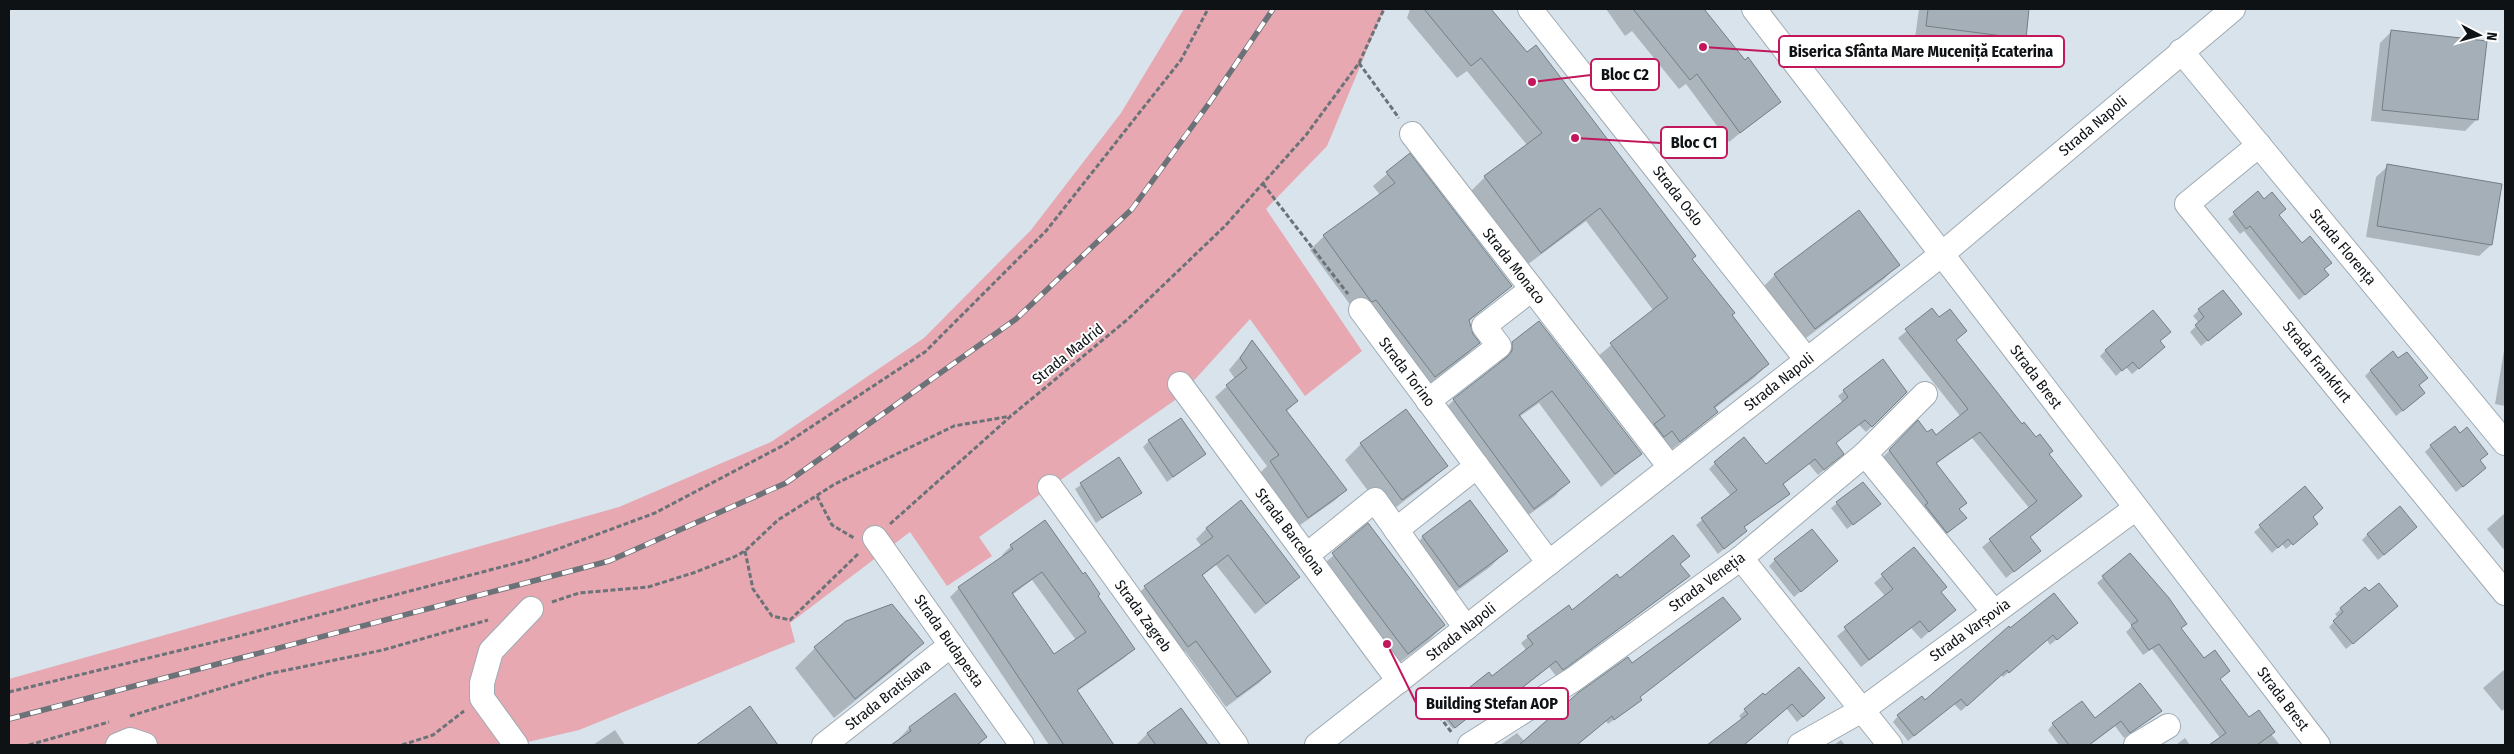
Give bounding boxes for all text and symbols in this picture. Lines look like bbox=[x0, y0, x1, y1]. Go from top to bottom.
north arrow bbox=[2454, 10, 2504, 60]
text: N bbox=[2483, 31, 2500, 41]
callout: Biserica Sfânta Mare Muceniță Ecaterina bbox=[1779, 36, 2064, 67]
text: Biserica Sfânta Mare Muceniță Ecaterina bbox=[1789, 42, 2053, 62]
callout: Bloc C2 bbox=[1591, 59, 1659, 90]
text: Bloc C2 bbox=[1601, 65, 1650, 84]
street label: Strada Napoli bbox=[2055, 92, 2131, 160]
callout: Bloc C1 bbox=[1661, 127, 1727, 158]
text: Bloc C1 bbox=[1671, 133, 1717, 152]
street label: Strada Oslo bbox=[1649, 162, 1707, 230]
street label: Strada Florența bbox=[2305, 205, 2380, 289]
street label: Strada Monaco bbox=[1479, 225, 1549, 308]
street label: Strada Frankfurt bbox=[2279, 318, 2355, 406]
street label: Strada Madrid bbox=[1029, 320, 1107, 388]
street label: Strada Torino bbox=[1375, 334, 1439, 410]
street label: Strada Brest bbox=[2006, 342, 2066, 412]
street label: Strada Napoli bbox=[1741, 349, 1817, 415]
street label: Strada Barcelona bbox=[1251, 485, 1329, 579]
street label: Strada Veneția bbox=[1666, 548, 1749, 616]
street label: Strada Zagreb bbox=[1111, 576, 1175, 656]
street label: Strada Budapesta bbox=[910, 591, 988, 691]
street label: Strada Varșovia bbox=[1926, 595, 2014, 666]
street label: Strada Napoli bbox=[1423, 599, 1499, 665]
street label: Strada Bratislava bbox=[842, 656, 934, 734]
street label: Strada Brest bbox=[2253, 664, 2313, 734]
callout: Building Stefan AOP bbox=[1416, 688, 1568, 719]
text: Building Stefan AOP bbox=[1426, 694, 1558, 713]

